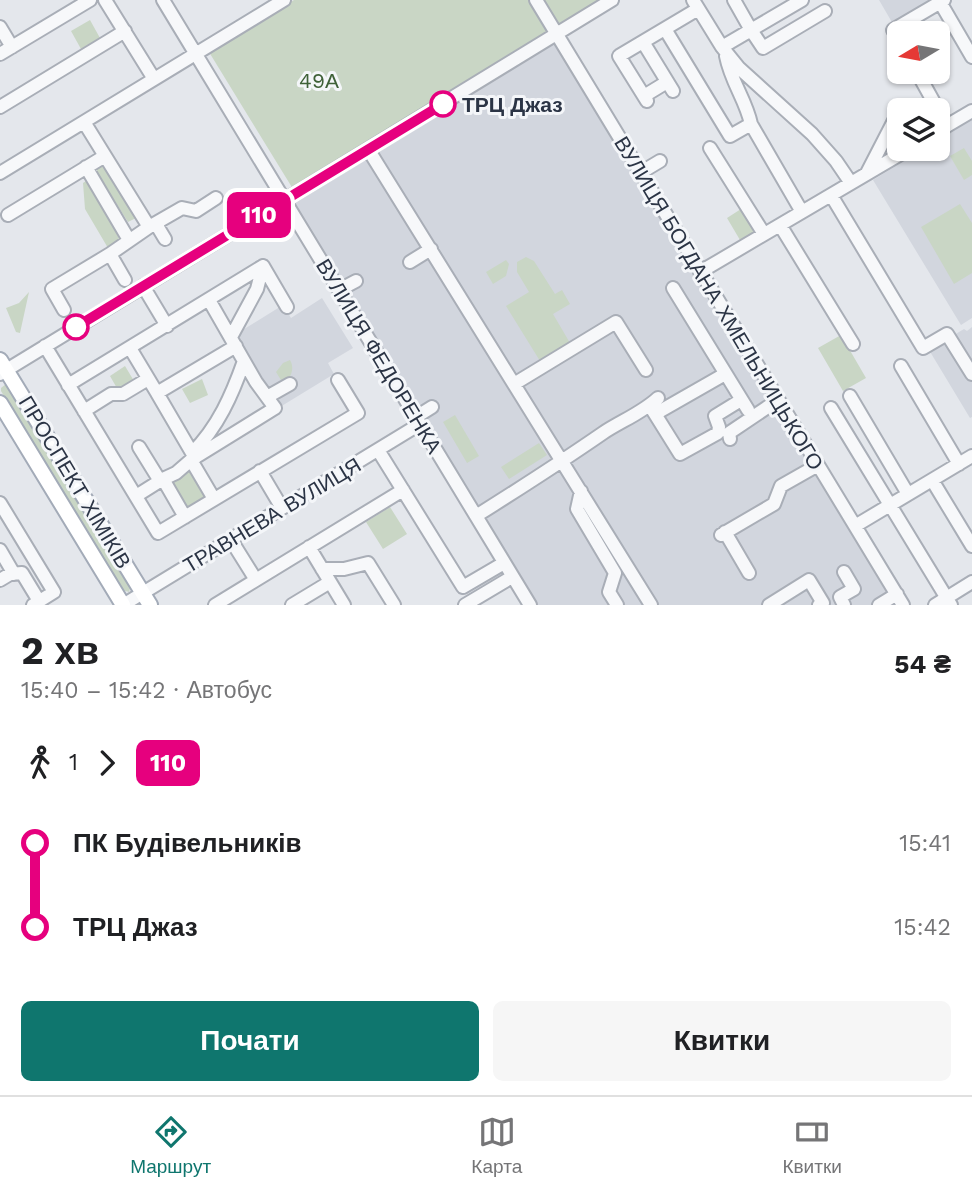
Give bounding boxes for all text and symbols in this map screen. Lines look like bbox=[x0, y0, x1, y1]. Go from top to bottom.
north arrow bbox=[887, 21, 950, 84]
map controls bbox=[887, 21, 950, 161]
park label: 49А bbox=[299, 68, 339, 93]
marker: ТРЦ Джаз bbox=[430, 91, 456, 117]
place label: ТРЦ Джаз bbox=[462, 92, 563, 117]
button: layers bbox=[887, 98, 950, 161]
street label: ВУЛИЦЯ БОГДАНА ХМЕЛЬНИЦЬКОГО bbox=[609, 132, 829, 474]
line badge: 110 bbox=[219, 192, 299, 238]
text: 110 bbox=[241, 201, 277, 229]
street label: ВУЛИЦЯ ФЕДОРЕНКА bbox=[311, 254, 447, 458]
unlabelled marker bbox=[63, 314, 89, 340]
street label: ПРОСПЕКТ ХІМІКІВ bbox=[14, 391, 136, 573]
street label: ТРАВНЕВА ВУЛИЦЯ bbox=[179, 452, 365, 578]
text: 2 хв bbox=[21, 629, 99, 673]
text: 54 ₴ bbox=[894, 649, 951, 679]
text: 15:40 – 15:42 · Автобус bbox=[21, 677, 272, 704]
icon: walk bbox=[21, 744, 59, 782]
icon: forward bbox=[88, 744, 126, 782]
text: 1 bbox=[69, 749, 78, 776]
text: 110 bbox=[150, 749, 186, 777]
text: ПК Будівельників bbox=[73, 828, 301, 858]
text: 15:41 bbox=[899, 830, 951, 857]
text: ТРЦ Джаз bbox=[73, 912, 198, 942]
text: 15:42 bbox=[894, 914, 951, 941]
button: Почати bbox=[21, 1001, 479, 1081]
button: Квитки bbox=[493, 1001, 951, 1081]
tab: Маршрут bbox=[130, 1113, 211, 1178]
tab: Карта bbox=[471, 1113, 522, 1178]
tab: Квитки bbox=[782, 1113, 842, 1178]

